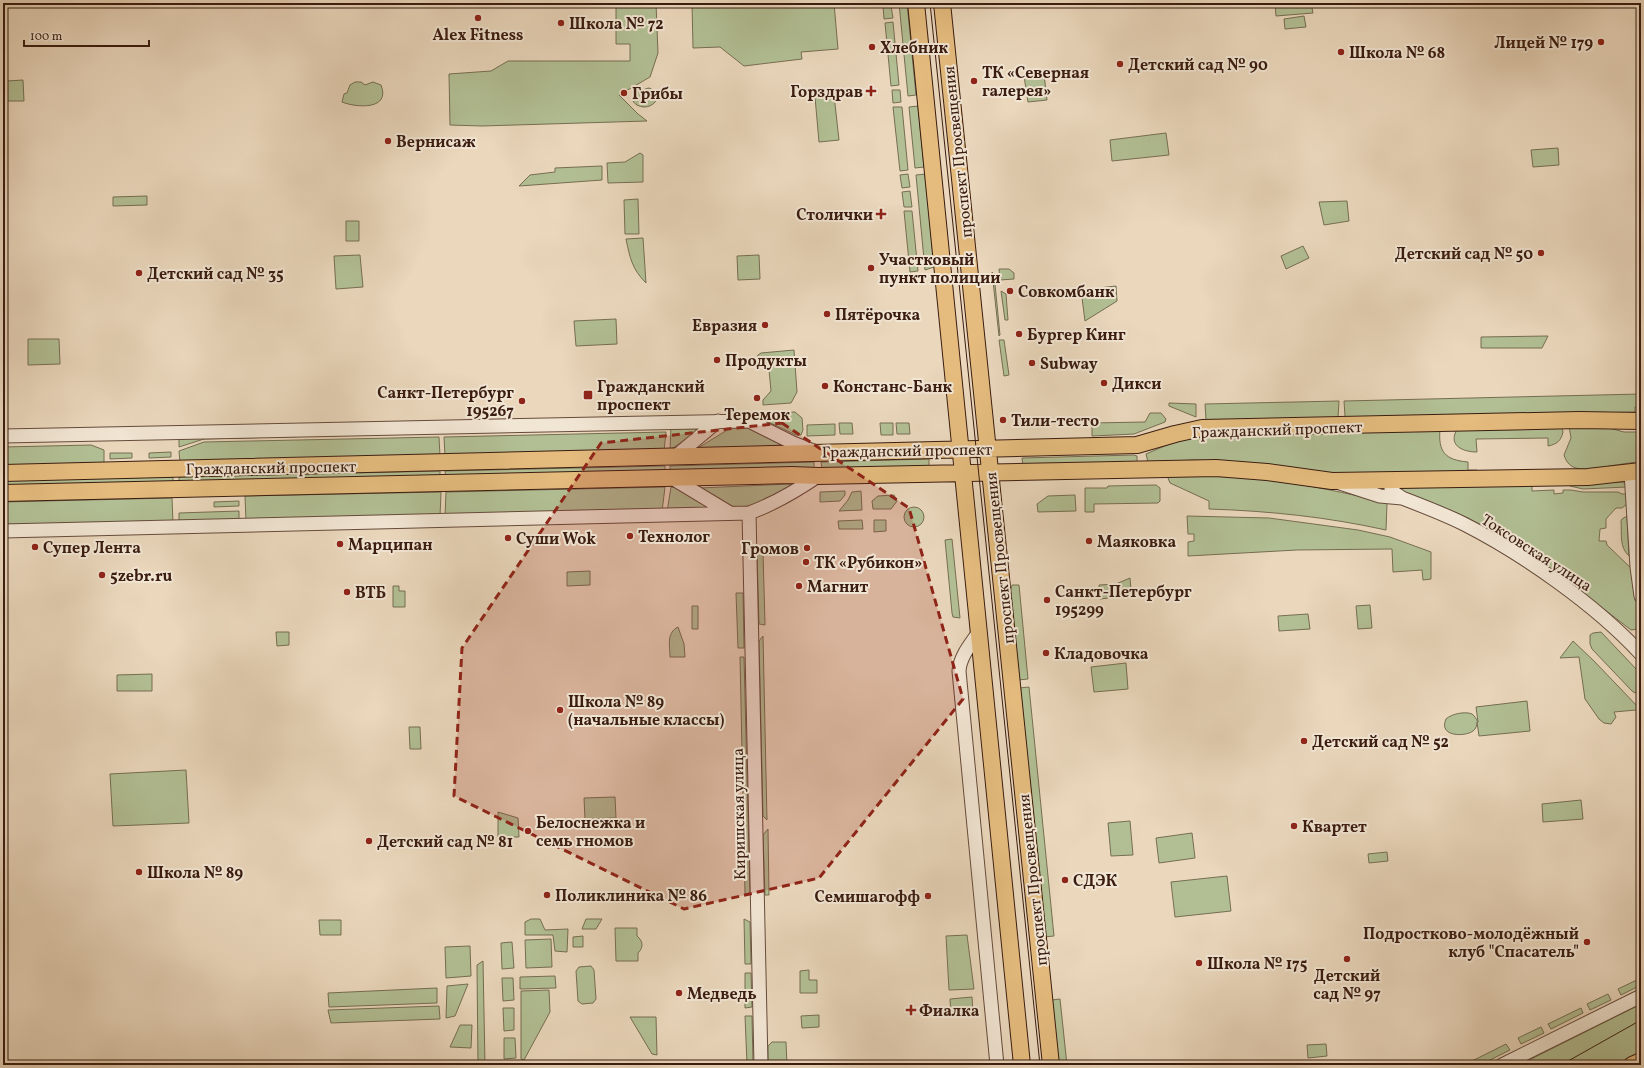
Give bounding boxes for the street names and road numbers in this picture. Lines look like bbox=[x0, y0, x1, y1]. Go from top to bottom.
street label: проспект Просвещения bbox=[939, 65, 979, 239]
street label: Гражданский проспект bbox=[1191, 417, 1363, 445]
street label: Гражданский проспект bbox=[821, 440, 993, 464]
street label: Гражданский проспект bbox=[185, 457, 357, 481]
street label: проспект Просвещения bbox=[981, 471, 1021, 645]
street label: Токсовская улица bbox=[1476, 510, 1596, 598]
street label: Киришская улица bbox=[728, 748, 752, 880]
street label: проспект Просвещения bbox=[1014, 793, 1054, 967]

